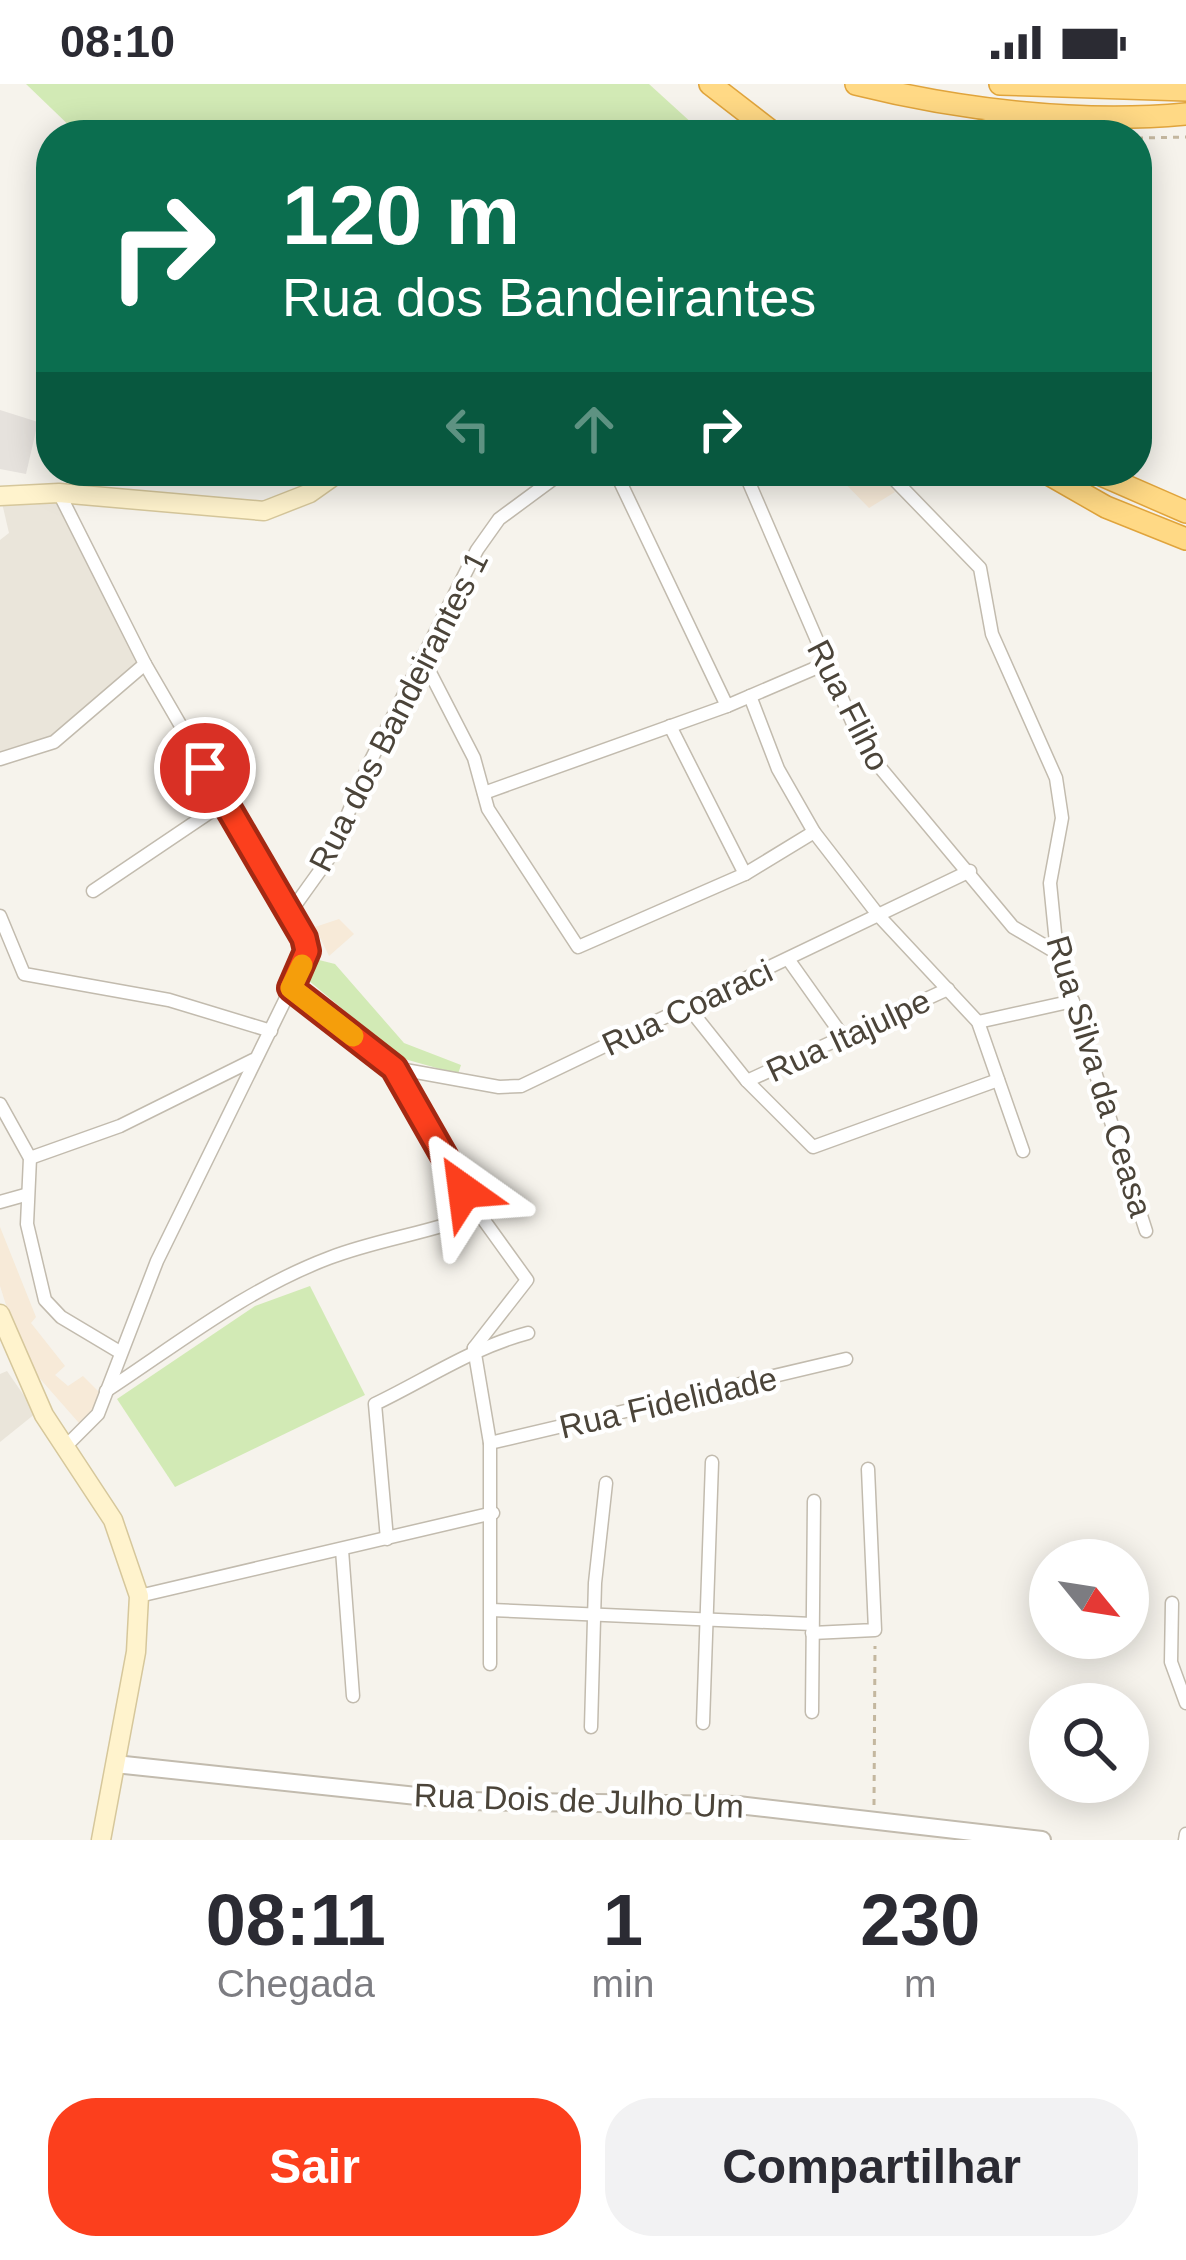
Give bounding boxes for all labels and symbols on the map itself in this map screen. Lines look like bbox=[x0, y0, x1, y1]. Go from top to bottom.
street label: Rua dos Bandeirantes 1 bbox=[302, 545, 495, 877]
street label: Rua Fliho bbox=[800, 634, 897, 777]
pin bbox=[154, 717, 256, 819]
street label: Rua Silva da Ceasa bbox=[1039, 931, 1160, 1222]
street label: Rua Coaraci bbox=[596, 952, 778, 1063]
street label: Rua Itajulpe bbox=[761, 981, 936, 1089]
position arrow bbox=[401, 1128, 527, 1254]
street label: Rua Fidelidade bbox=[556, 1359, 780, 1445]
north arrow bbox=[1029, 1539, 1149, 1659]
street label: Rua Dois de Julho Um bbox=[413, 1776, 745, 1825]

